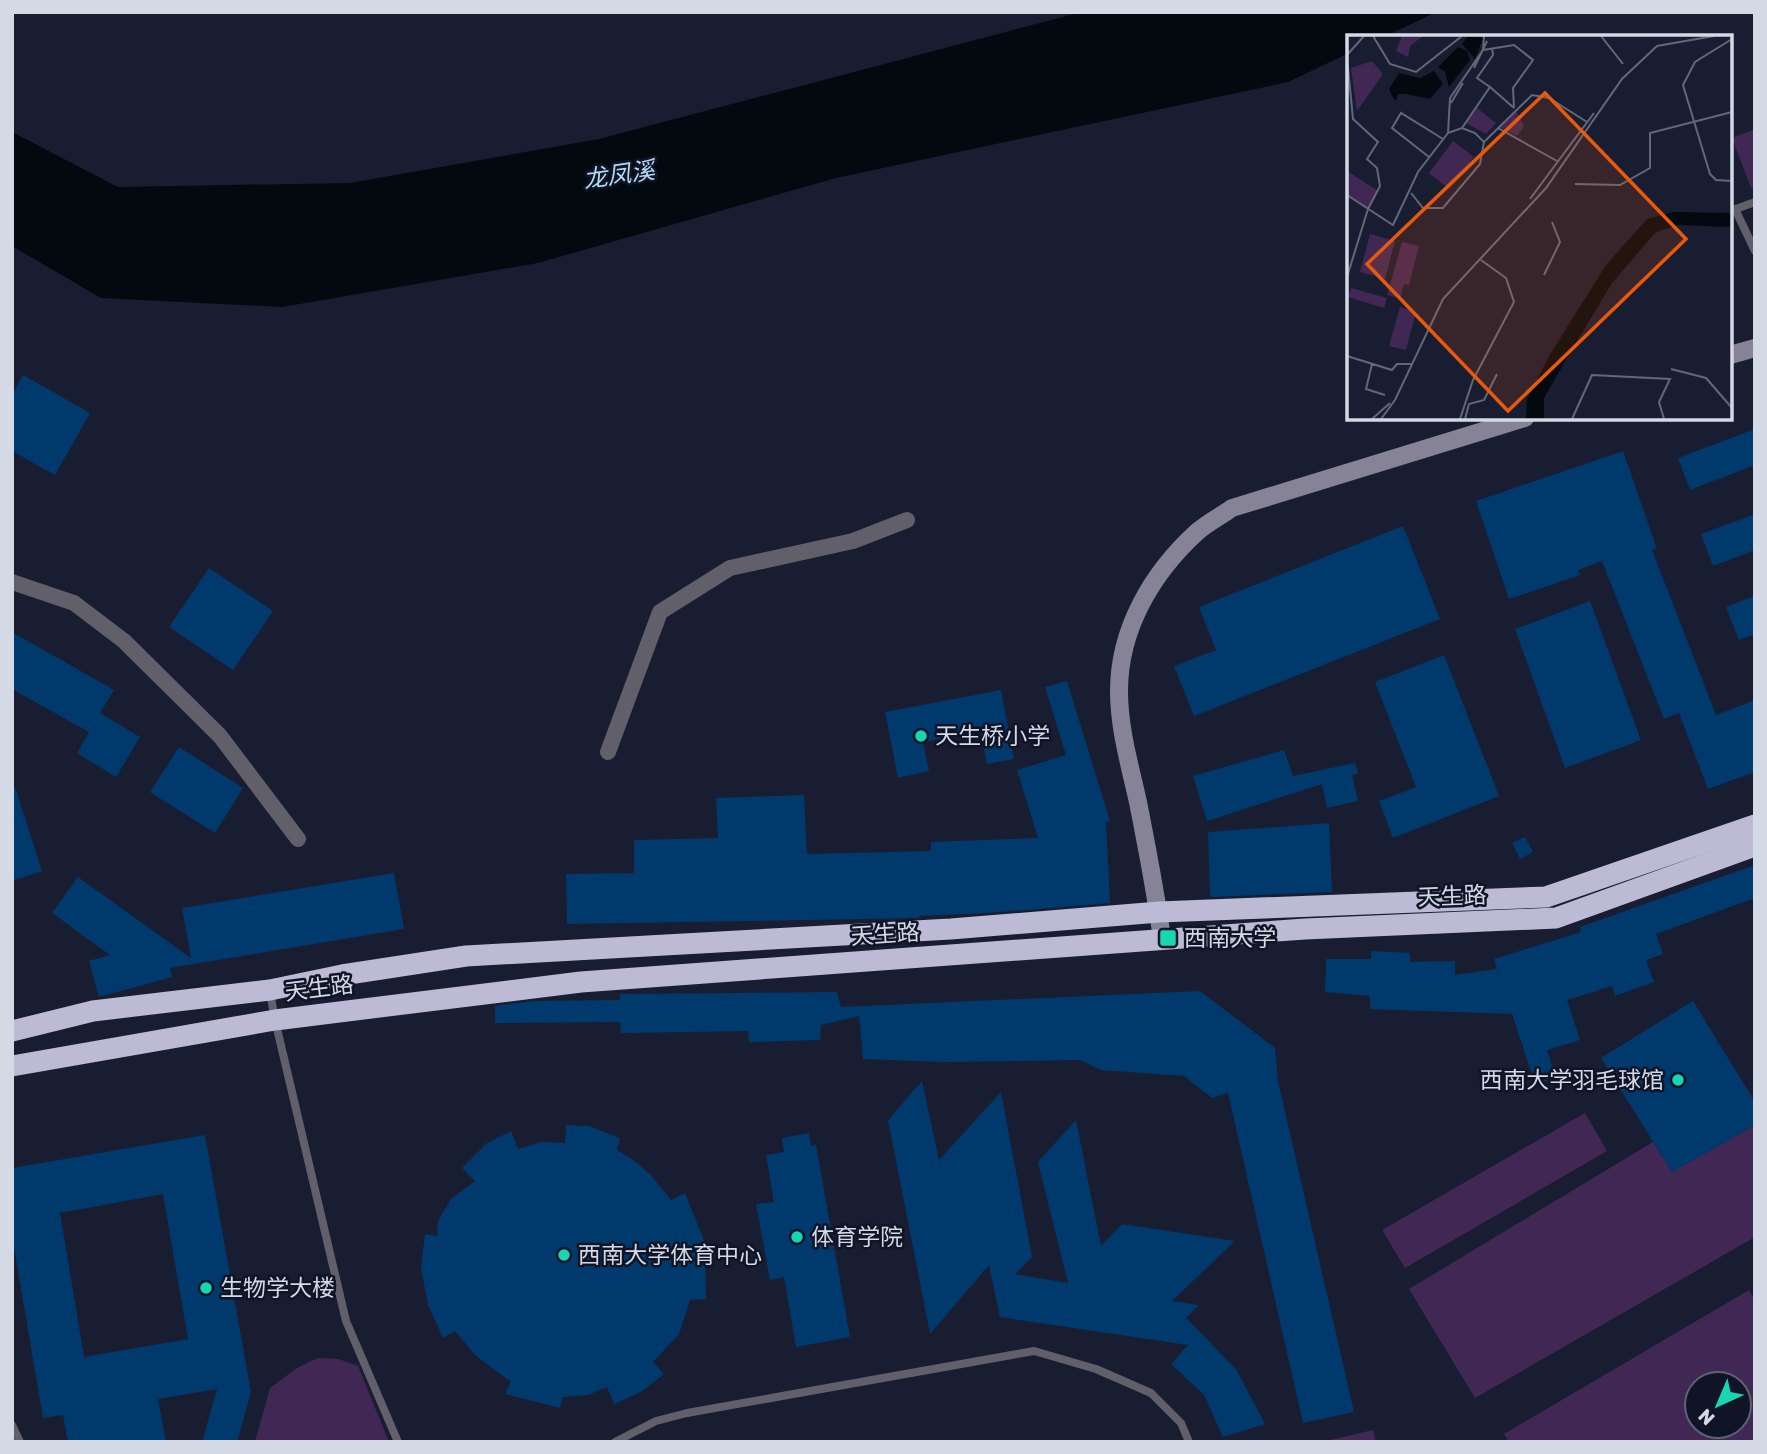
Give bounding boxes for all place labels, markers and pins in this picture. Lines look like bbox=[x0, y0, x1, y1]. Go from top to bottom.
place label: 天生桥小学 bbox=[935, 722, 1050, 750]
marker: 天生桥小学 bbox=[913, 728, 929, 744]
place label: 西南大学 bbox=[1184, 924, 1276, 952]
marker: 西南大学 bbox=[1158, 928, 1178, 948]
place label: 西南大学羽毛球馆 bbox=[1480, 1066, 1664, 1094]
marker: 西南大学羽毛球馆 bbox=[1670, 1072, 1686, 1088]
place label: 体育学院 bbox=[811, 1223, 903, 1251]
marker: 体育学院 bbox=[789, 1229, 805, 1245]
place label: 西南大学体育中心 bbox=[578, 1241, 762, 1269]
marker: 西南大学体育中心 bbox=[556, 1247, 572, 1263]
place label: 生物学大楼 bbox=[220, 1274, 335, 1302]
marker: 生物学大楼 bbox=[198, 1280, 214, 1296]

